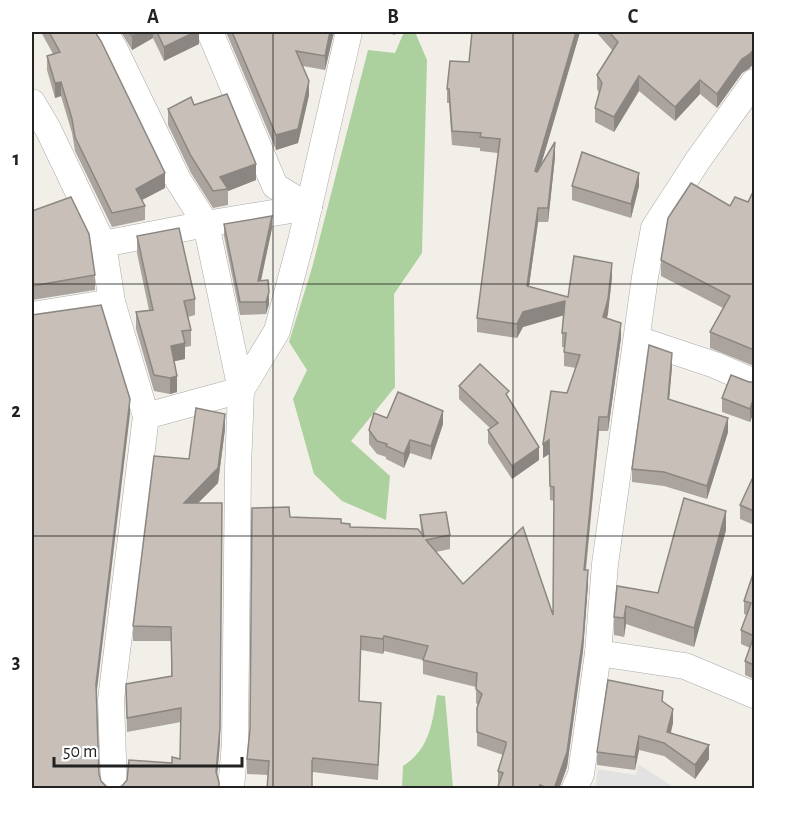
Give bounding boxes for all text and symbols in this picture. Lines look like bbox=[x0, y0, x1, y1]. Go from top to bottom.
text: A bbox=[147, 7, 159, 27]
text: B bbox=[387, 7, 399, 27]
text: C bbox=[628, 7, 639, 27]
text: 1 bbox=[12, 149, 20, 169]
text: 2 bbox=[11, 401, 21, 421]
text: 3 bbox=[12, 652, 20, 672]
scale bar bbox=[54, 730, 242, 768]
text: 50 m bbox=[63, 743, 97, 761]

